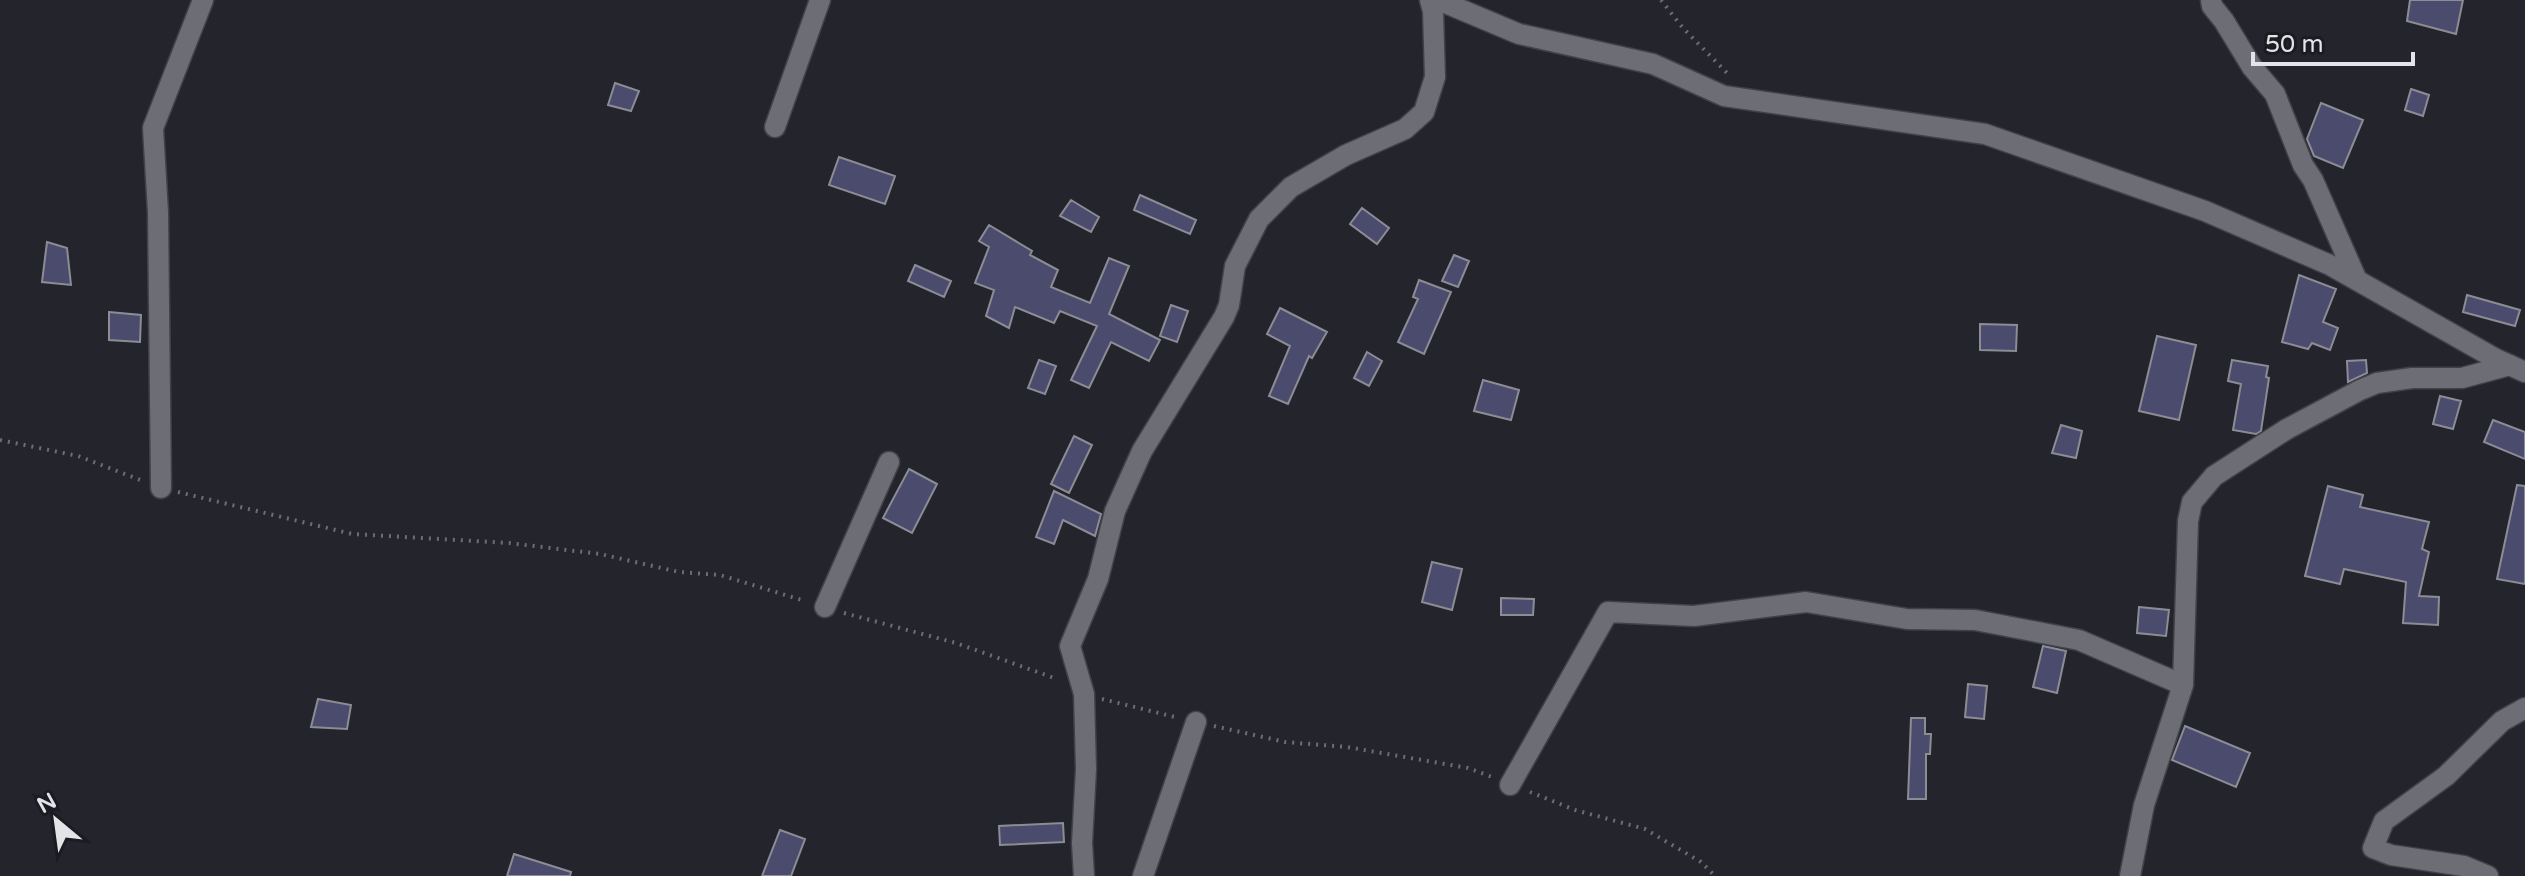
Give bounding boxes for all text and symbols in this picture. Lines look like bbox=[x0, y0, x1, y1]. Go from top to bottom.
scale bar bbox=[2253, 16, 2413, 66]
text: 50 m bbox=[2265, 30, 2323, 59]
north arrow bbox=[16, 780, 96, 860]
text: N bbox=[33, 788, 61, 819]

